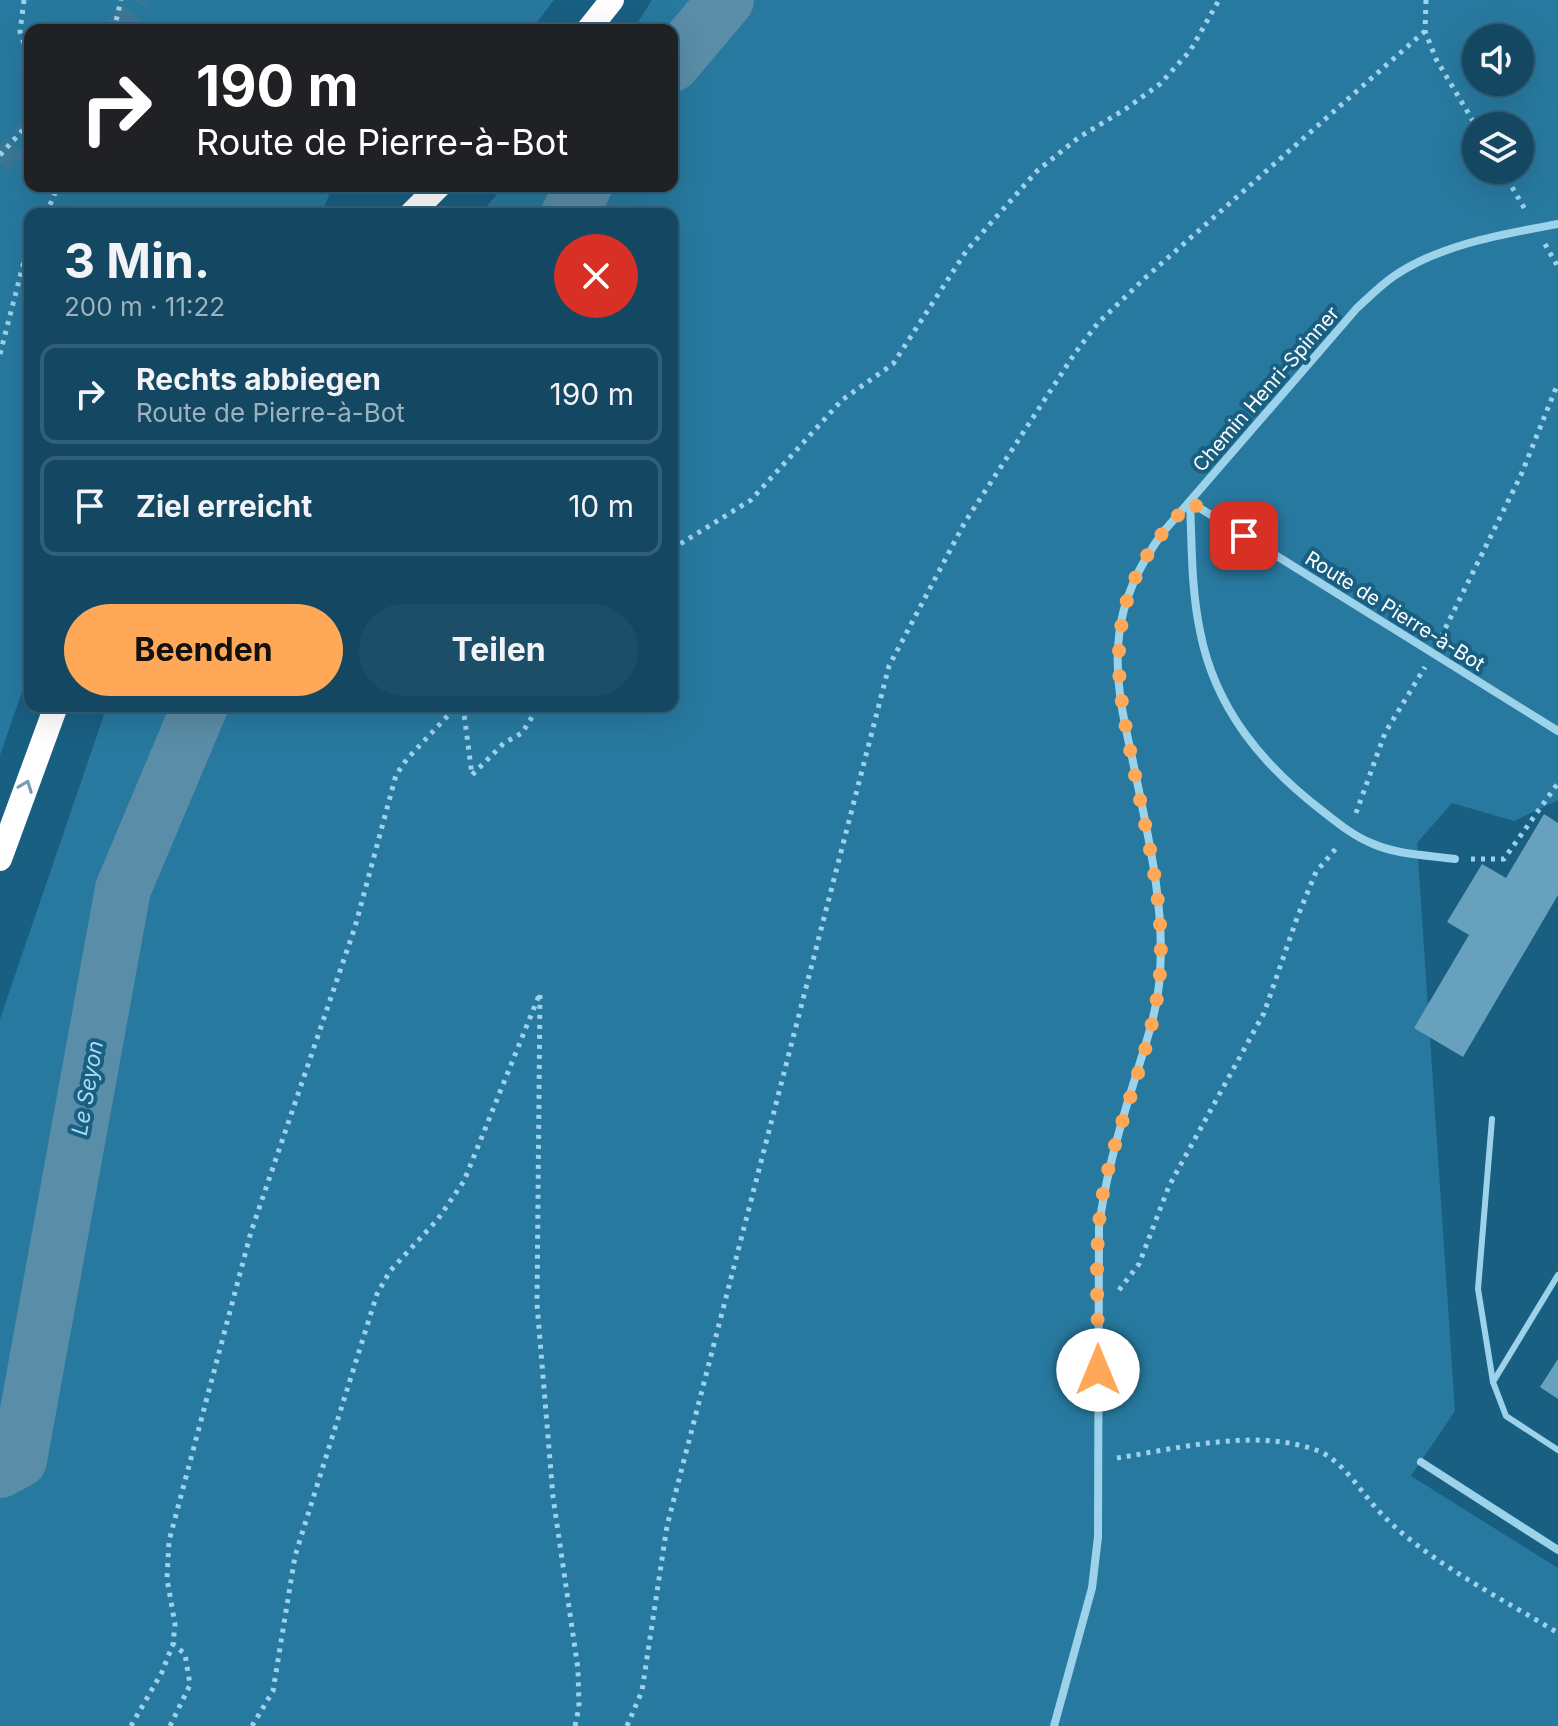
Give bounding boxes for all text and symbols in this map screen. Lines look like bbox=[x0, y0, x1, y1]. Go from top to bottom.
map controls bbox=[1462, 24, 1534, 184]
button: sound bbox=[1462, 24, 1534, 96]
text: 190 m bbox=[196, 52, 359, 120]
icon: right bbox=[64, 56, 168, 160]
button: layers bbox=[1462, 112, 1534, 184]
text: Route de Pierre-à-Bot bbox=[196, 120, 568, 164]
text: 3 Min. bbox=[64, 231, 210, 290]
button: close bbox=[554, 234, 638, 318]
text: 200 m · 11:22 bbox=[64, 291, 225, 322]
street label: Chemin Henri-Spinner bbox=[1188, 301, 1345, 476]
text: Rechts abbiegen bbox=[136, 361, 381, 397]
icon: right bbox=[68, 372, 112, 416]
text: 190 m bbox=[550, 376, 634, 412]
text: Route de Pierre-à-Bot bbox=[136, 397, 405, 428]
icon: arrive bbox=[68, 484, 112, 528]
text: Ziel erreicht bbox=[136, 488, 312, 524]
text: 10 m bbox=[568, 488, 634, 524]
pin bbox=[1210, 502, 1278, 570]
icon: arrive bbox=[1222, 514, 1266, 558]
street label: Route de Pierre-à-Bot bbox=[1301, 546, 1489, 676]
button: Beenden bbox=[64, 604, 343, 696]
button: Teilen bbox=[359, 604, 638, 696]
one-way arrow bbox=[16, 780, 33, 794]
water label: Le Seyon bbox=[66, 1039, 108, 1137]
position arrow bbox=[1056, 1328, 1140, 1412]

